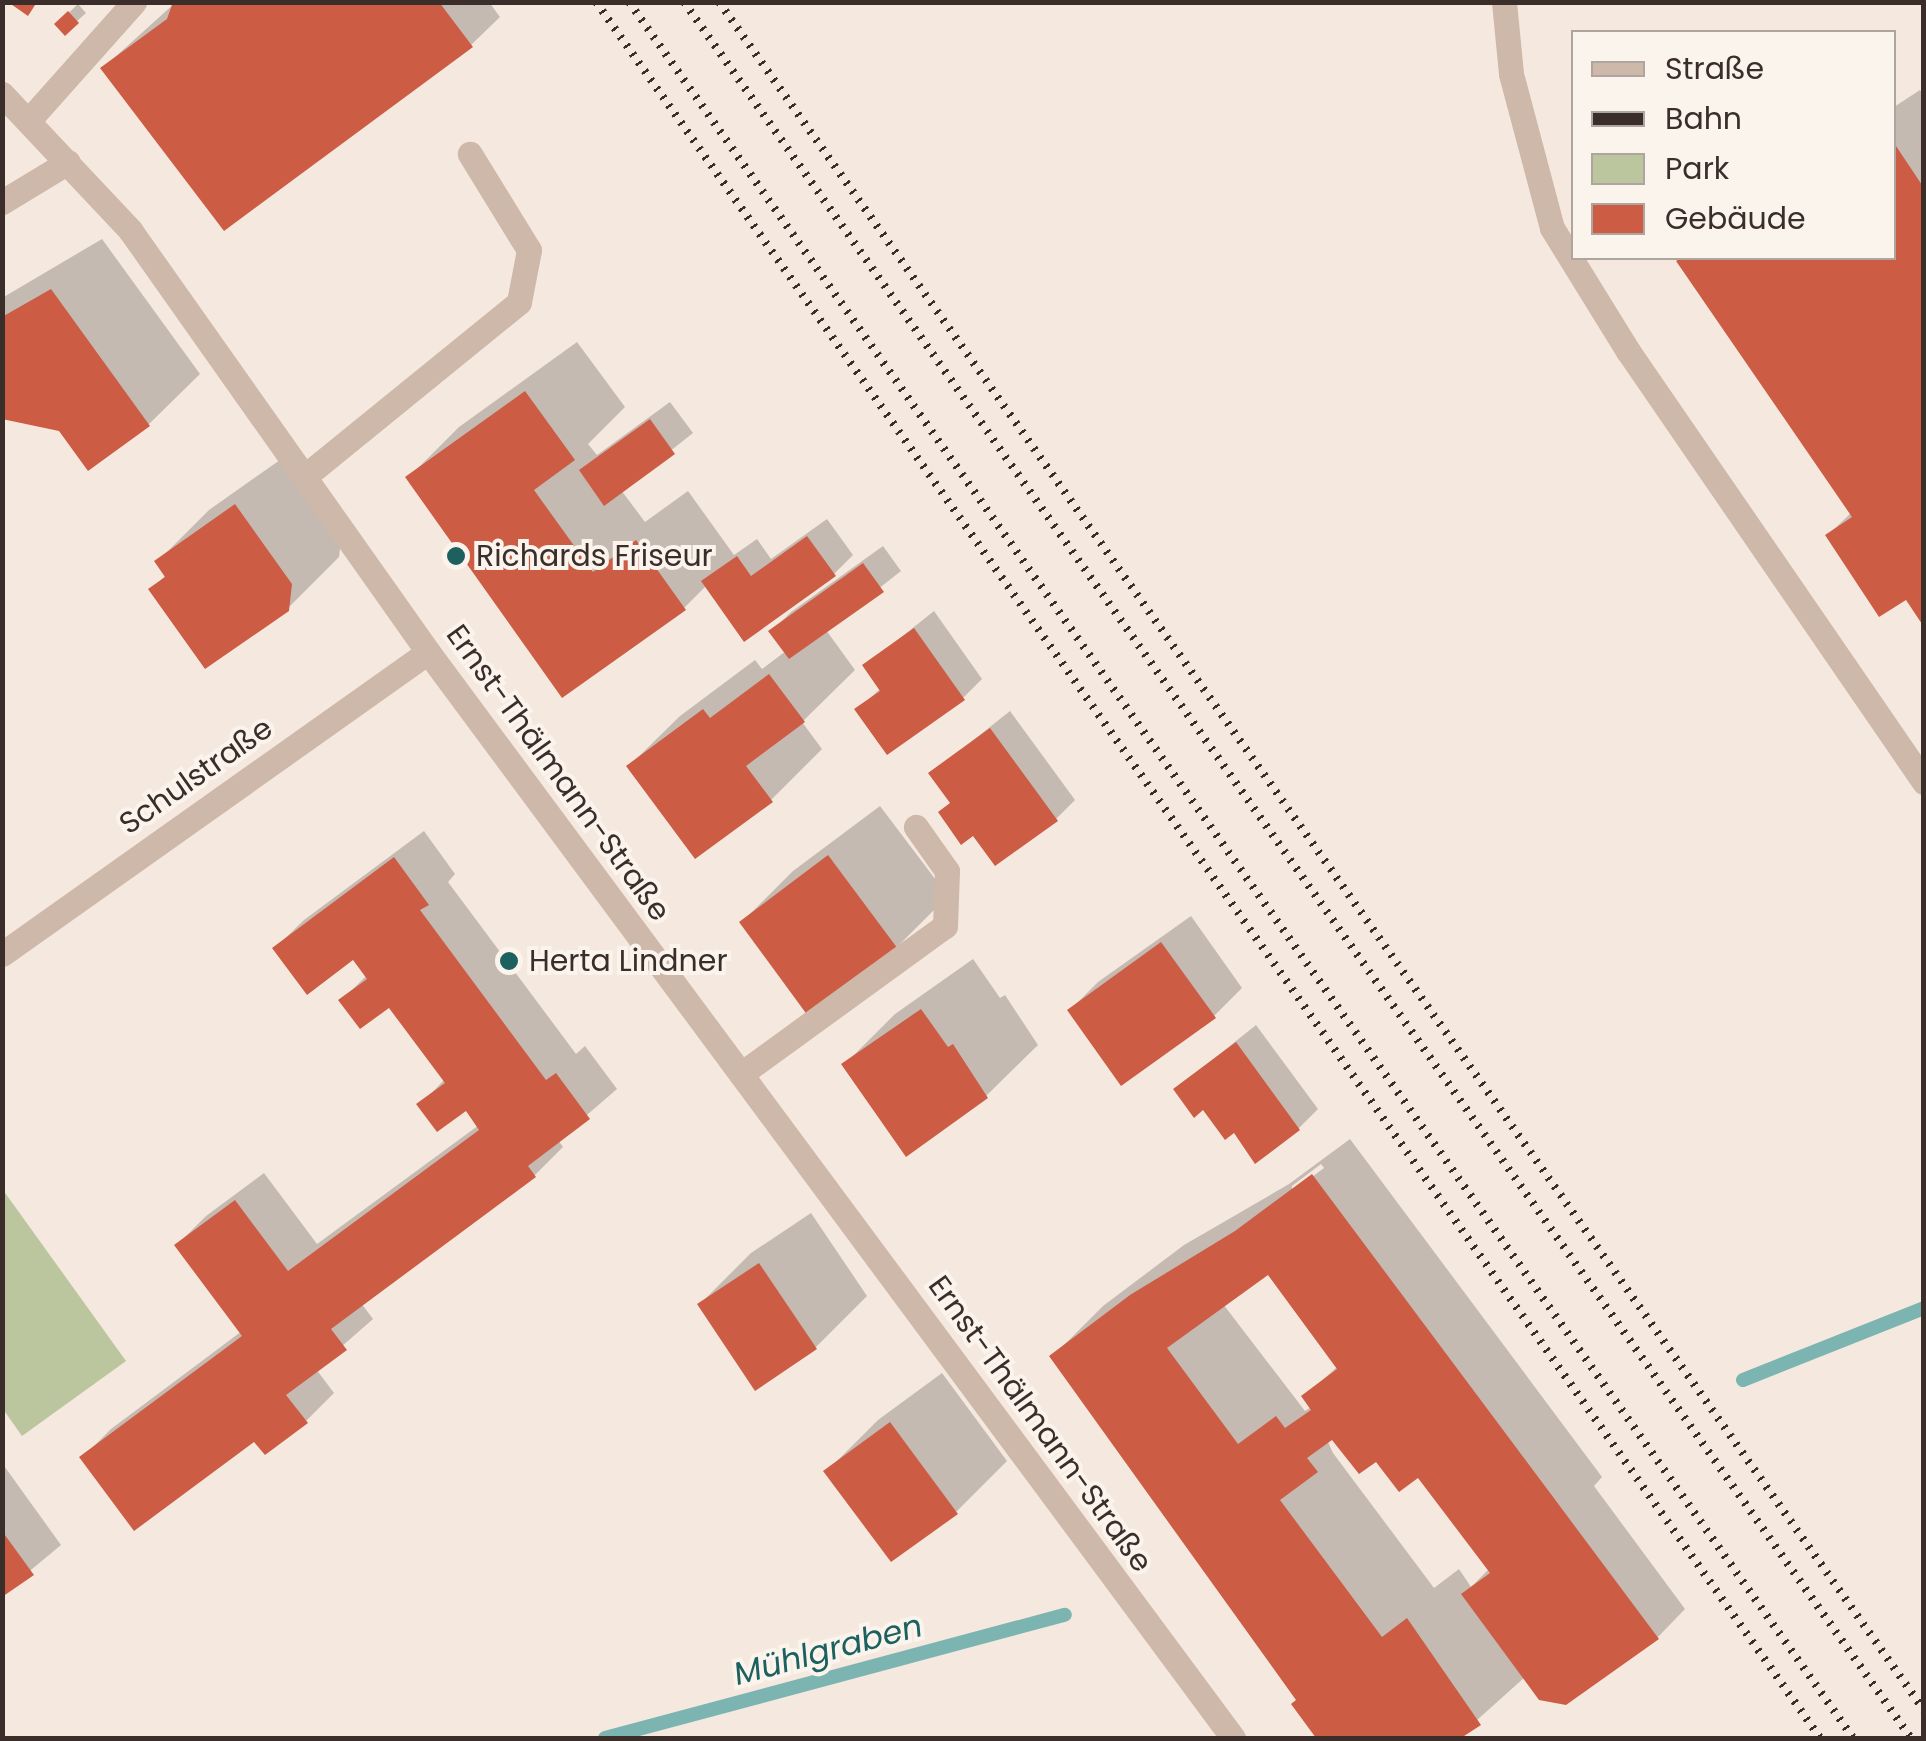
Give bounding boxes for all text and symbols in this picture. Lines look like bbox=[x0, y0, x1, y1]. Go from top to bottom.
legend bbox=[1571, 30, 1896, 260]
text: Straße bbox=[1665, 47, 1764, 90]
text: Bahn bbox=[1665, 97, 1742, 140]
text: Park bbox=[1665, 147, 1729, 190]
text: Gebäude bbox=[1665, 197, 1806, 240]
place label: Richards Friseur bbox=[476, 538, 713, 574]
marker: Richards Friseur bbox=[445, 545, 467, 567]
street label: Ernst-Thälmann-Straße bbox=[438, 618, 678, 928]
street label: Schulstraße bbox=[112, 710, 280, 842]
place label: Herta Lindner bbox=[529, 943, 728, 979]
marker: Herta Lindner bbox=[498, 950, 520, 972]
street label: Ernst-Thälmann-Straße bbox=[920, 1269, 1160, 1579]
water label: Mühlgraben bbox=[730, 1606, 926, 1694]

